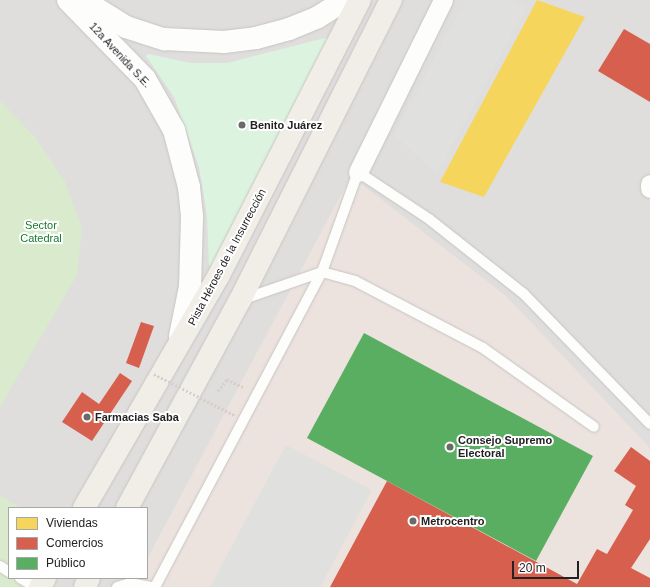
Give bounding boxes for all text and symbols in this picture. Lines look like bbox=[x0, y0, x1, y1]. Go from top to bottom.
street label: 12a Avenida S.E. bbox=[86, 19, 154, 91]
place label: Benito Juárez bbox=[250, 118, 322, 132]
marker: Benito Juárez bbox=[237, 120, 247, 130]
street label: Pista Héroes de la Insurrección bbox=[185, 186, 269, 328]
park label: Sector Catedral bbox=[20, 219, 62, 245]
place label: Farmacias Saba bbox=[95, 410, 179, 424]
marker: Farmacias Saba bbox=[82, 412, 92, 422]
place label: Consejo Supremo Electoral bbox=[458, 434, 552, 460]
marker: Consejo Supremo Electoral bbox=[445, 442, 455, 452]
legend bbox=[8, 507, 148, 579]
place label: Metrocentro bbox=[421, 514, 485, 528]
text: Viviendas bbox=[46, 516, 98, 530]
marker: Metrocentro bbox=[408, 516, 418, 526]
text: Comercios bbox=[46, 536, 103, 550]
scale bar bbox=[514, 553, 581, 579]
text: Público bbox=[46, 556, 85, 570]
text: 20 m bbox=[519, 561, 546, 575]

